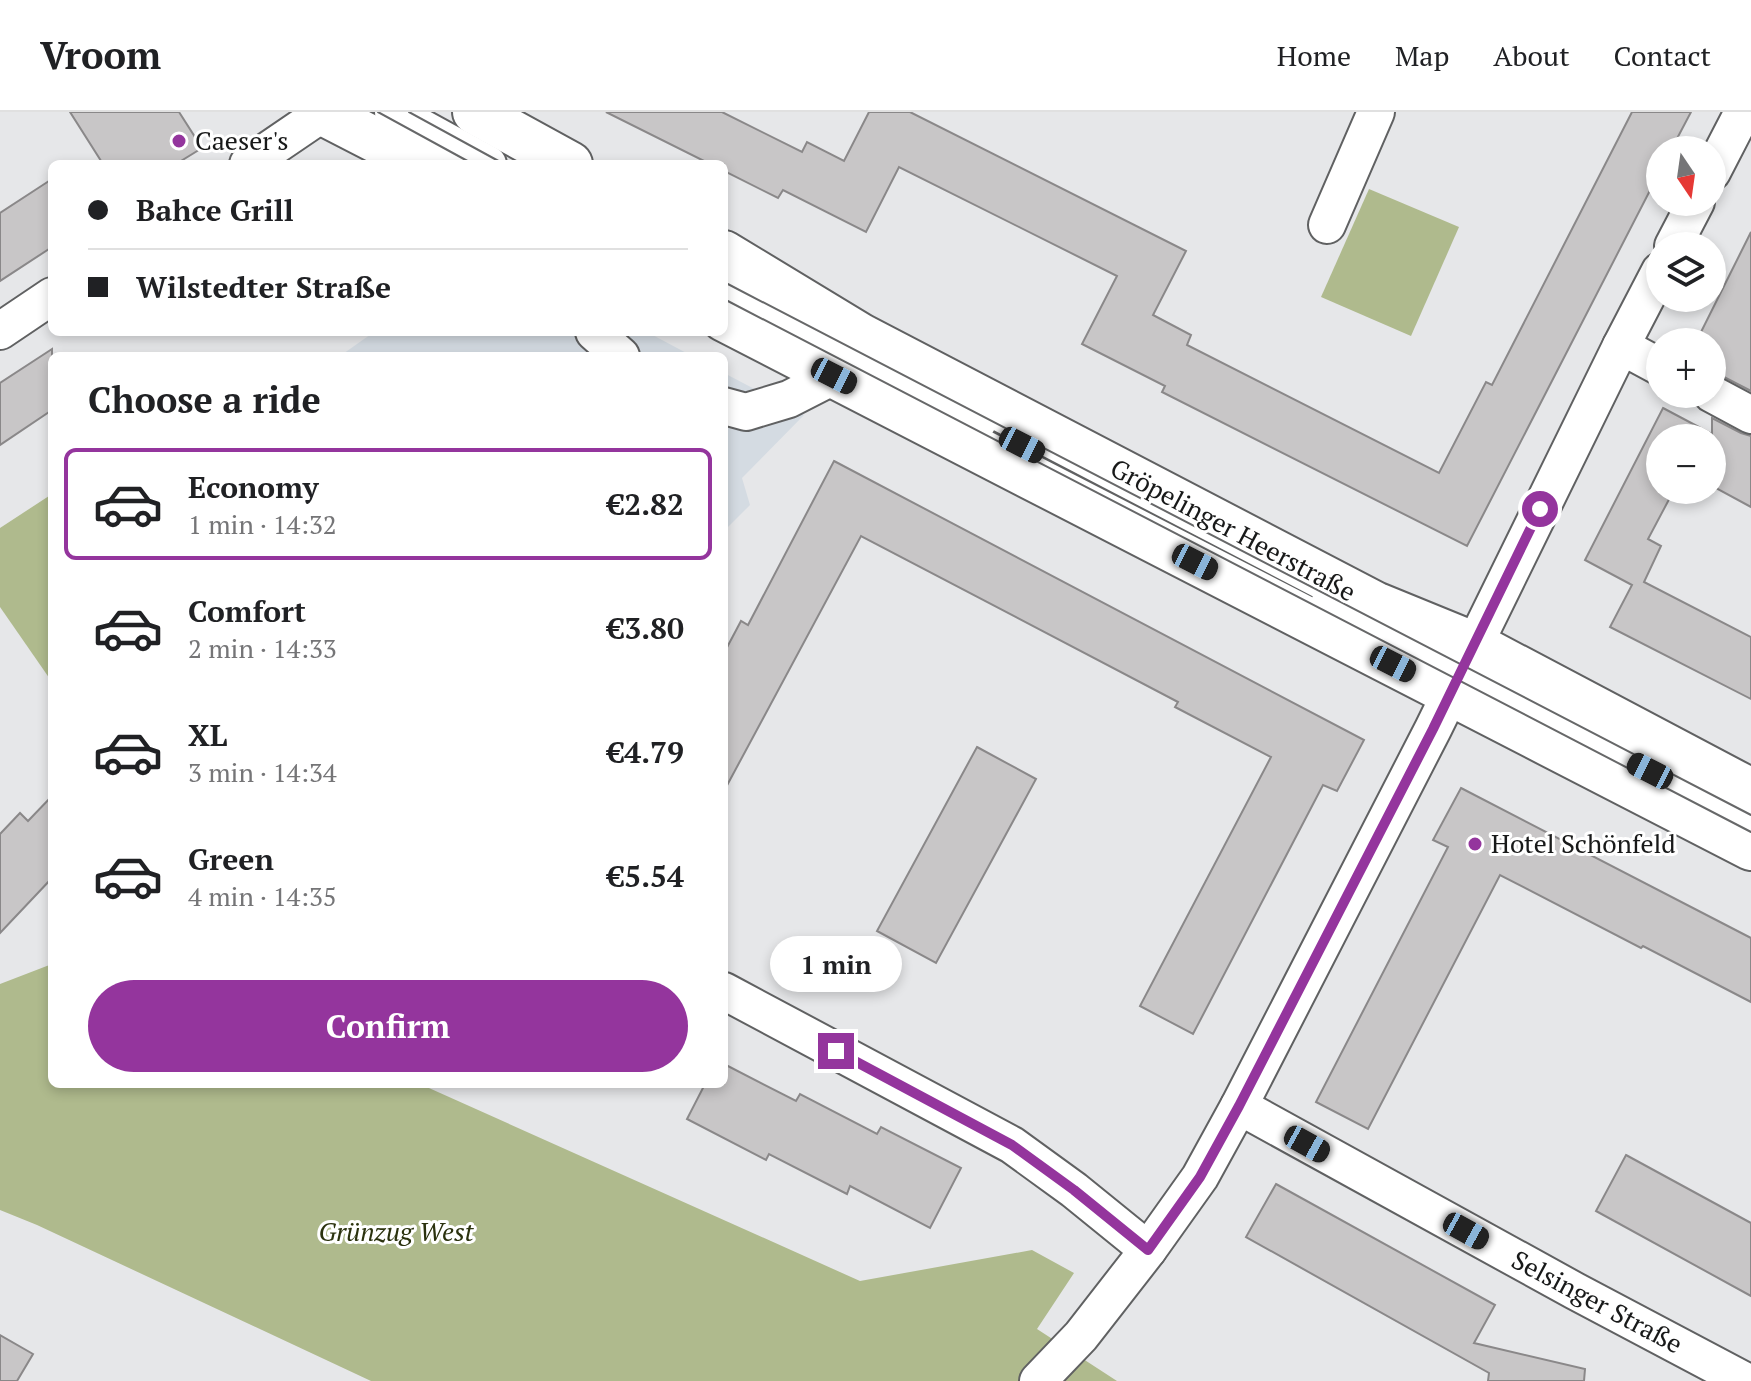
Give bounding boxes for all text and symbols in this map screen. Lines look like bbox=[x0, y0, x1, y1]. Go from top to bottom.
text: Vroom bbox=[40, 30, 161, 80]
text: Home bbox=[1277, 37, 1351, 74]
text: Map bbox=[1395, 37, 1449, 74]
text: About bbox=[1493, 37, 1570, 74]
text: Contact bbox=[1614, 37, 1711, 74]
place label: Caeser's bbox=[195, 123, 289, 157]
marker: Caeser's bbox=[170, 132, 188, 150]
north arrow bbox=[1646, 136, 1726, 216]
map controls bbox=[1646, 136, 1726, 504]
text: Bahce Grill bbox=[136, 190, 294, 230]
button: layers bbox=[1646, 232, 1726, 312]
text: Wilstedter Straße bbox=[136, 267, 391, 307]
button: + bbox=[1646, 328, 1726, 408]
car bbox=[807, 354, 861, 398]
text: Choose a ride bbox=[88, 376, 321, 423]
car bbox=[995, 423, 1049, 467]
button: − bbox=[1646, 424, 1726, 504]
street label: Gröpelinger Heerstraße bbox=[1105, 450, 1362, 608]
text: Economy bbox=[188, 467, 319, 507]
icon: car bbox=[92, 468, 164, 540]
text: €2.82 bbox=[607, 484, 684, 524]
route start bbox=[1522, 491, 1558, 527]
text: 1 min · 14:32 bbox=[188, 507, 337, 541]
car bbox=[1168, 540, 1222, 584]
text: Comfort bbox=[188, 591, 306, 631]
icon: car bbox=[92, 592, 164, 664]
text: €3.80 bbox=[607, 608, 684, 648]
text: 2 min · 14:33 bbox=[188, 631, 337, 665]
car bbox=[1366, 642, 1420, 686]
text: XL bbox=[188, 715, 227, 755]
icon: car bbox=[92, 716, 164, 788]
text: €4.79 bbox=[607, 732, 684, 772]
car bbox=[1623, 749, 1677, 793]
text: 3 min · 14:34 bbox=[188, 755, 337, 789]
place label: Hotel Schönfeld bbox=[1491, 826, 1676, 860]
marker: Hotel Schönfeld bbox=[1466, 835, 1484, 853]
text: Green bbox=[188, 839, 274, 879]
icon: car bbox=[92, 840, 164, 912]
text: €5.54 bbox=[607, 856, 684, 896]
text: 4 min · 14:35 bbox=[188, 879, 337, 913]
callout: 1 min bbox=[770, 935, 902, 991]
text: 1 min bbox=[800, 947, 872, 981]
button: Confirm bbox=[88, 980, 688, 1072]
route end bbox=[818, 1033, 854, 1069]
car bbox=[1280, 1122, 1334, 1166]
car bbox=[1439, 1209, 1493, 1253]
park label: Grünzug West bbox=[318, 1214, 475, 1248]
street label: Selsinger Straße bbox=[1506, 1242, 1689, 1360]

